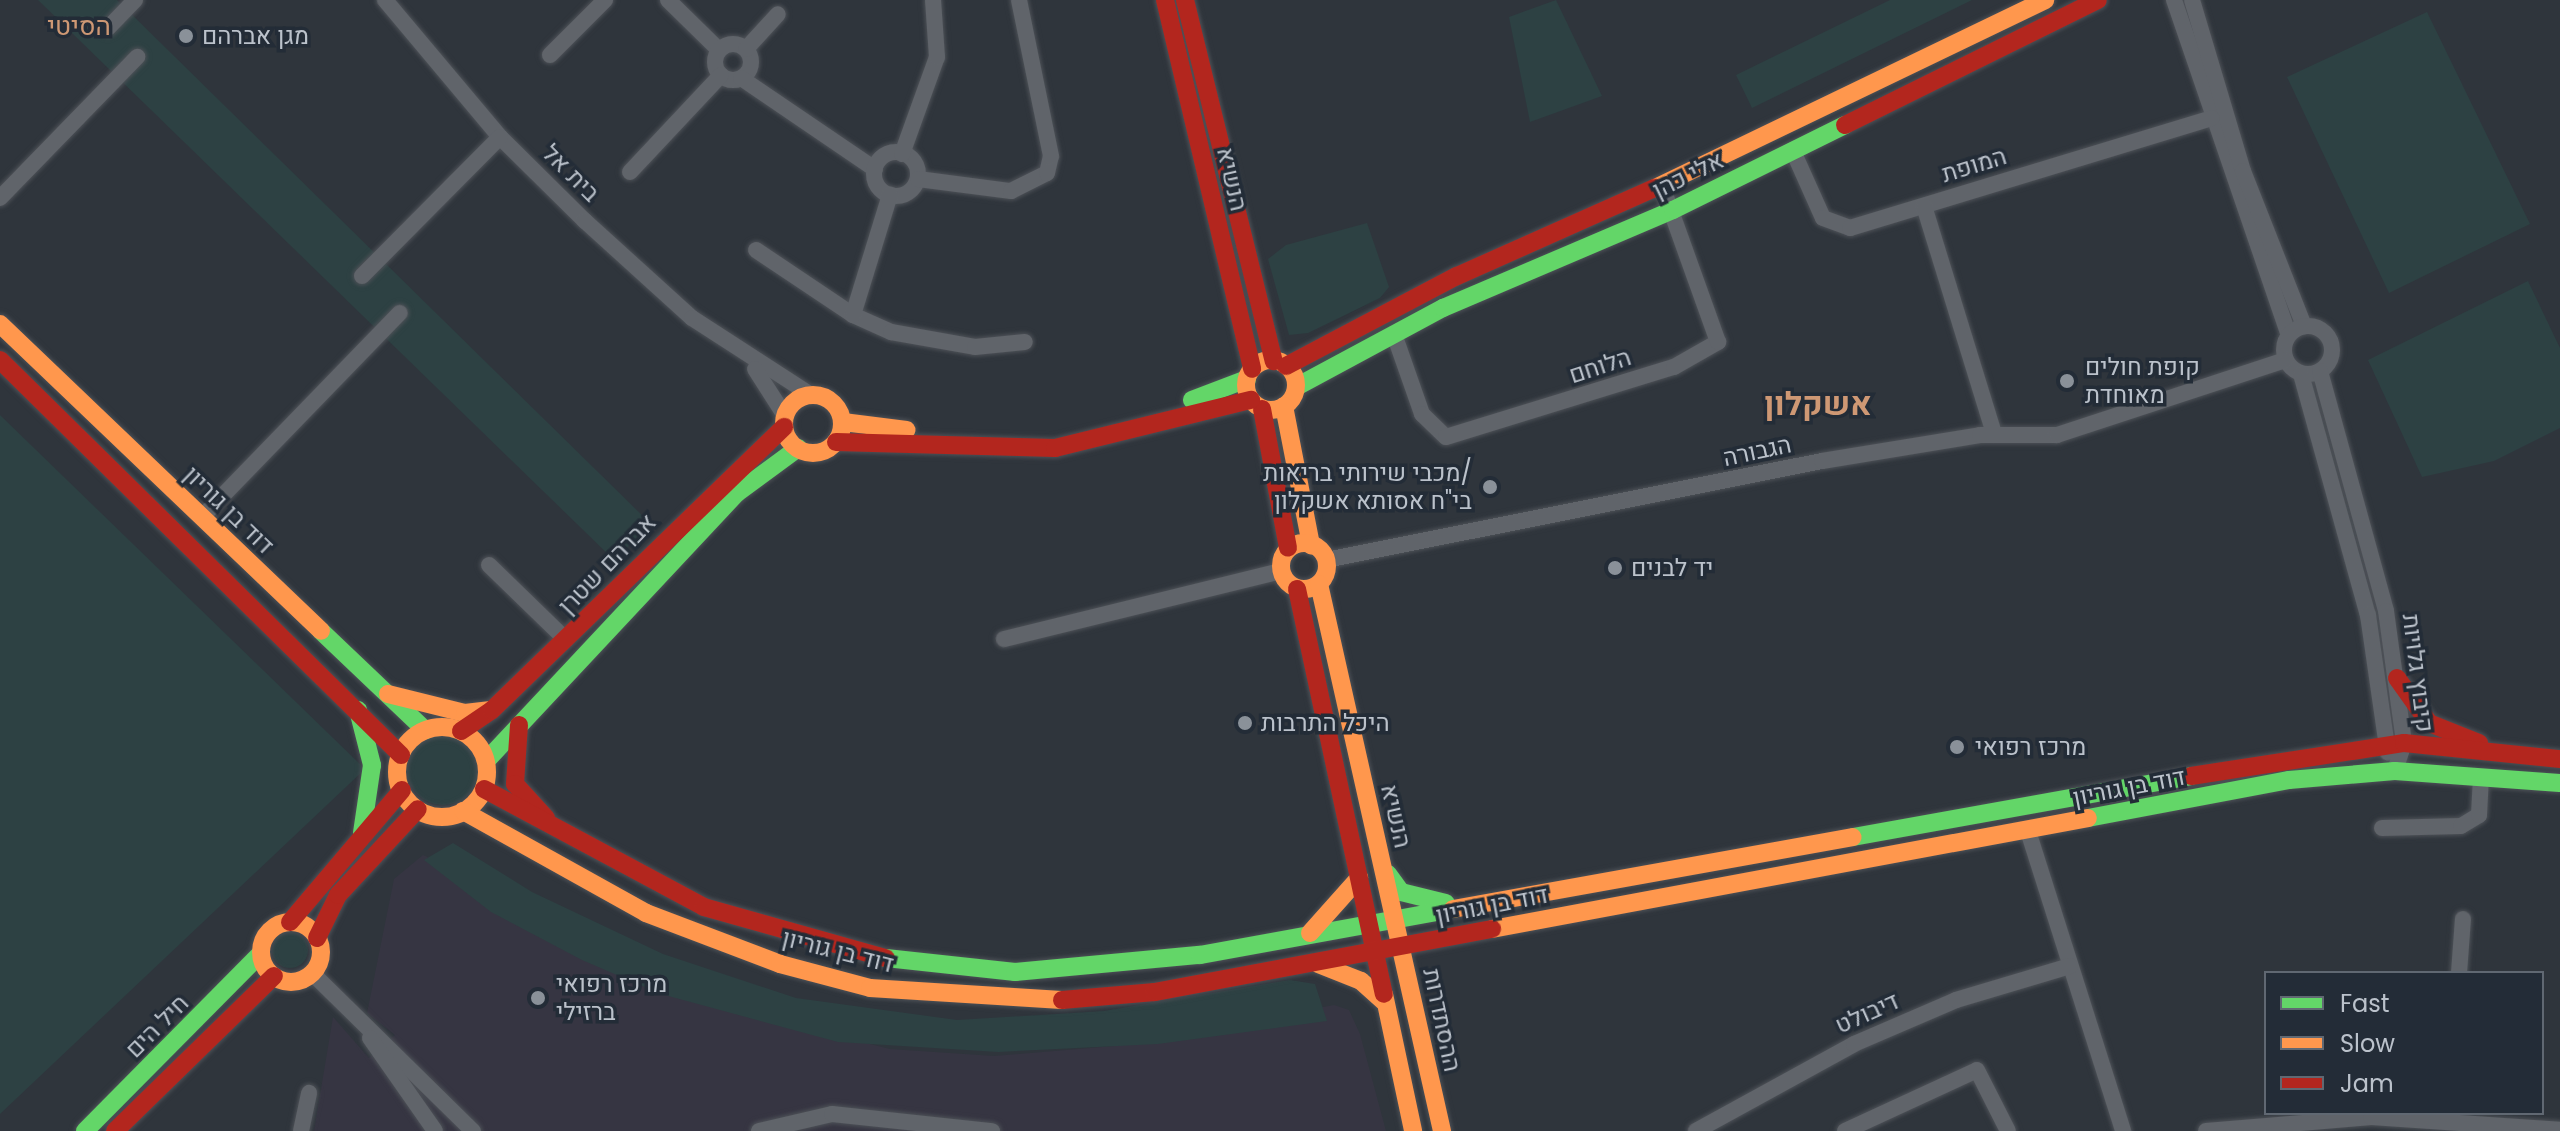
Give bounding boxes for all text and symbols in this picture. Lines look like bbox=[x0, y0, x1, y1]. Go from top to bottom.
district label: הסיטי bbox=[47, 11, 111, 43]
place label: מגן אברהם bbox=[202, 22, 309, 50]
marker: מגן אברהם bbox=[177, 27, 195, 45]
street label: בית אל bbox=[536, 138, 606, 208]
street label: המופת bbox=[1938, 142, 2010, 188]
street label: הנשיא bbox=[1211, 144, 1253, 214]
street label: אלי כהן bbox=[1648, 146, 1728, 204]
street label: הלוחם bbox=[1565, 343, 1635, 389]
place label: קופת חולים מאוחדת bbox=[2085, 353, 2200, 409]
marker: קופת חולים מאוחדת bbox=[2056, 370, 2078, 392]
district label: אשקלון bbox=[1764, 385, 1872, 423]
street label: הגבורה bbox=[1720, 430, 1794, 472]
place label: מכבי שירותי בריאות/ בי"ח אסותא אשקלון bbox=[1263, 459, 1472, 515]
street label: דוד בן גוריון bbox=[178, 460, 280, 560]
marker: מכבי שירותי בריאות/ בי"ח אסותא אשקלון bbox=[1479, 476, 1501, 498]
street label: אברהם שטרן bbox=[552, 508, 662, 620]
place label: יד לבנים bbox=[1631, 554, 1713, 582]
marker: יד לבנים bbox=[1606, 559, 1624, 577]
street label: קיבוץ גלויות bbox=[2396, 612, 2440, 734]
place label: היכל התרבות bbox=[1261, 709, 1390, 737]
marker: היכל התרבות bbox=[1236, 714, 1254, 732]
place label: מרכז רפואי bbox=[1975, 733, 2086, 761]
marker: מרכז רפואי bbox=[1946, 736, 1968, 758]
street label: דוד בן גוריון bbox=[2070, 762, 2188, 812]
street label: הנשיא bbox=[1375, 781, 1417, 851]
street label: דוד בן גוריון bbox=[1433, 880, 1551, 930]
street label: דוד בן גוריון bbox=[779, 923, 897, 979]
street label: ההסתדרות bbox=[1417, 966, 1467, 1074]
place label: מרכז רפואי ברזילי bbox=[556, 970, 667, 1026]
legend bbox=[2264, 971, 2544, 1115]
street label: דיבולט bbox=[1831, 986, 1903, 1040]
marker: מרכז רפואי ברזילי bbox=[527, 987, 549, 1009]
text: Fast bbox=[2340, 987, 2390, 1020]
street label: חיל הים bbox=[120, 989, 194, 1063]
text: Slow bbox=[2340, 1027, 2395, 1060]
text: Jam bbox=[2340, 1067, 2394, 1100]

